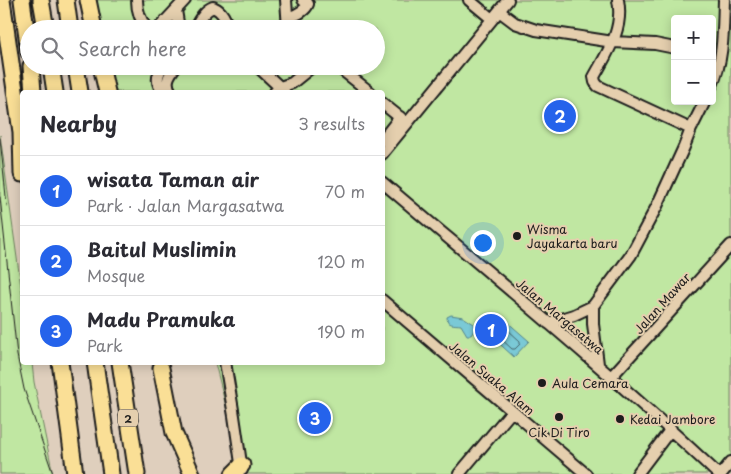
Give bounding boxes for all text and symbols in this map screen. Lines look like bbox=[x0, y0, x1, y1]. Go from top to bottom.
map controls bbox=[671, 15, 716, 105]
button: + bbox=[671, 15, 716, 60]
search box bbox=[20, 20, 385, 75]
icon: search bbox=[38, 34, 66, 62]
text: Search here bbox=[78, 34, 187, 62]
button: − bbox=[671, 60, 716, 105]
pin: 2 bbox=[544, 97, 576, 135]
text: Nearby bbox=[40, 107, 117, 139]
text: 3 results bbox=[298, 111, 365, 135]
text: wisata Taman air bbox=[87, 165, 259, 193]
text: 1 bbox=[52, 179, 60, 203]
text: 70 m bbox=[325, 179, 365, 203]
text: Park · Jalan Margasatwa bbox=[87, 193, 284, 217]
place label: Wisma Jayakarta baru bbox=[527, 220, 617, 252]
your location bbox=[470, 230, 496, 256]
marker: Wisma Jayakarta baru bbox=[511, 230, 523, 242]
text: Baitul Muslimin bbox=[87, 235, 237, 263]
text: 2 bbox=[50, 249, 62, 273]
text: 120 m bbox=[318, 249, 365, 273]
text: Mosque bbox=[87, 263, 145, 287]
street label: Jalan Mawar bbox=[630, 268, 695, 338]
street label: Jalan Margasatwa bbox=[512, 274, 608, 358]
text: Madu Pramuka bbox=[87, 305, 235, 333]
pin: 1 bbox=[475, 311, 507, 349]
text: 3 bbox=[51, 319, 61, 343]
text: 190 m bbox=[317, 319, 365, 343]
text: Park bbox=[87, 333, 123, 357]
street label: Jalan Suaka Alam bbox=[445, 337, 539, 419]
place label: Aula Cemara bbox=[552, 374, 629, 392]
marker: Aula Cemara bbox=[536, 377, 548, 389]
pin: 3 bbox=[299, 399, 331, 437]
road number: 2 bbox=[118, 409, 138, 426]
place label: Kedai Jambore bbox=[630, 410, 715, 428]
marker: Cik Di Tiro bbox=[553, 411, 565, 423]
marker: Kedai Jambore bbox=[614, 413, 626, 425]
place label: Cik Di Tiro bbox=[528, 423, 590, 441]

